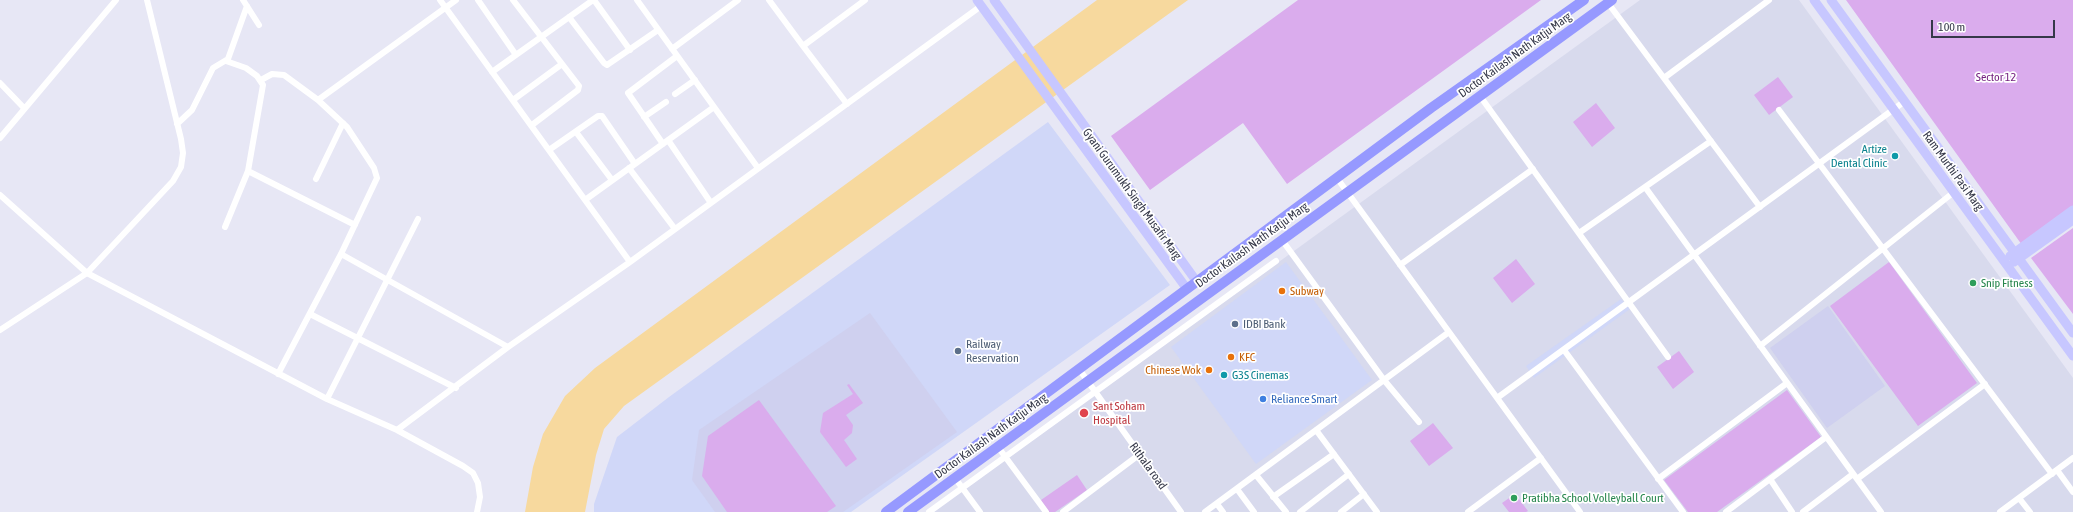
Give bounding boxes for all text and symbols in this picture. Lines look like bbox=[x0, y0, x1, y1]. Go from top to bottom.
street label: Doctor Kailash Nath Katju Marg bbox=[1456, 9, 1574, 101]
scale bar bbox=[1933, 12, 2057, 38]
text: 100 m bbox=[1938, 20, 1965, 34]
park label: Sector 12 bbox=[1976, 70, 2016, 84]
street label: Gyani Gurumukh Singh Musafir Marg bbox=[1080, 126, 1184, 262]
street label: Ram Murthi Pasi Marg bbox=[1919, 128, 1987, 214]
place label: Artize Dental Clinic bbox=[1831, 142, 1887, 170]
marker: Artize Dental Clinic bbox=[1890, 151, 1900, 161]
street label: Doctor Kailash Nath Katju Marg bbox=[1193, 199, 1311, 291]
place label: Snip Fitness bbox=[1981, 276, 2033, 290]
marker: Snip Fitness bbox=[1968, 278, 1978, 288]
place label: Subway bbox=[1290, 284, 1324, 298]
marker: Subway bbox=[1277, 286, 1287, 296]
place label: IDBI Bank bbox=[1243, 317, 1286, 331]
marker: IDBI Bank bbox=[1230, 319, 1240, 329]
place label: Railway Reservation bbox=[966, 337, 1019, 365]
marker: Railway Reservation bbox=[953, 346, 963, 356]
place label: KFC bbox=[1239, 350, 1255, 364]
marker: KFC bbox=[1226, 352, 1236, 362]
place label: Chinese Wok bbox=[1145, 363, 1201, 377]
marker: Chinese Wok bbox=[1204, 365, 1214, 375]
place label: G3S Cinemas bbox=[1232, 368, 1289, 382]
marker: G3S Cinemas bbox=[1219, 370, 1229, 380]
street label: Doctor Kailash Nath Katju Marg bbox=[932, 390, 1050, 482]
place label: Reliance Smart bbox=[1271, 392, 1337, 406]
marker: Reliance Smart bbox=[1258, 394, 1268, 404]
place label: Sant Soham Hospital bbox=[1093, 399, 1145, 427]
marker: Sant Soham Hospital bbox=[1078, 407, 1090, 419]
street label: Rithala road bbox=[1126, 440, 1170, 492]
place label: Pratibha School Volleyball Court bbox=[1522, 491, 1664, 505]
marker: Pratibha School Volleyball Court bbox=[1509, 493, 1519, 503]

